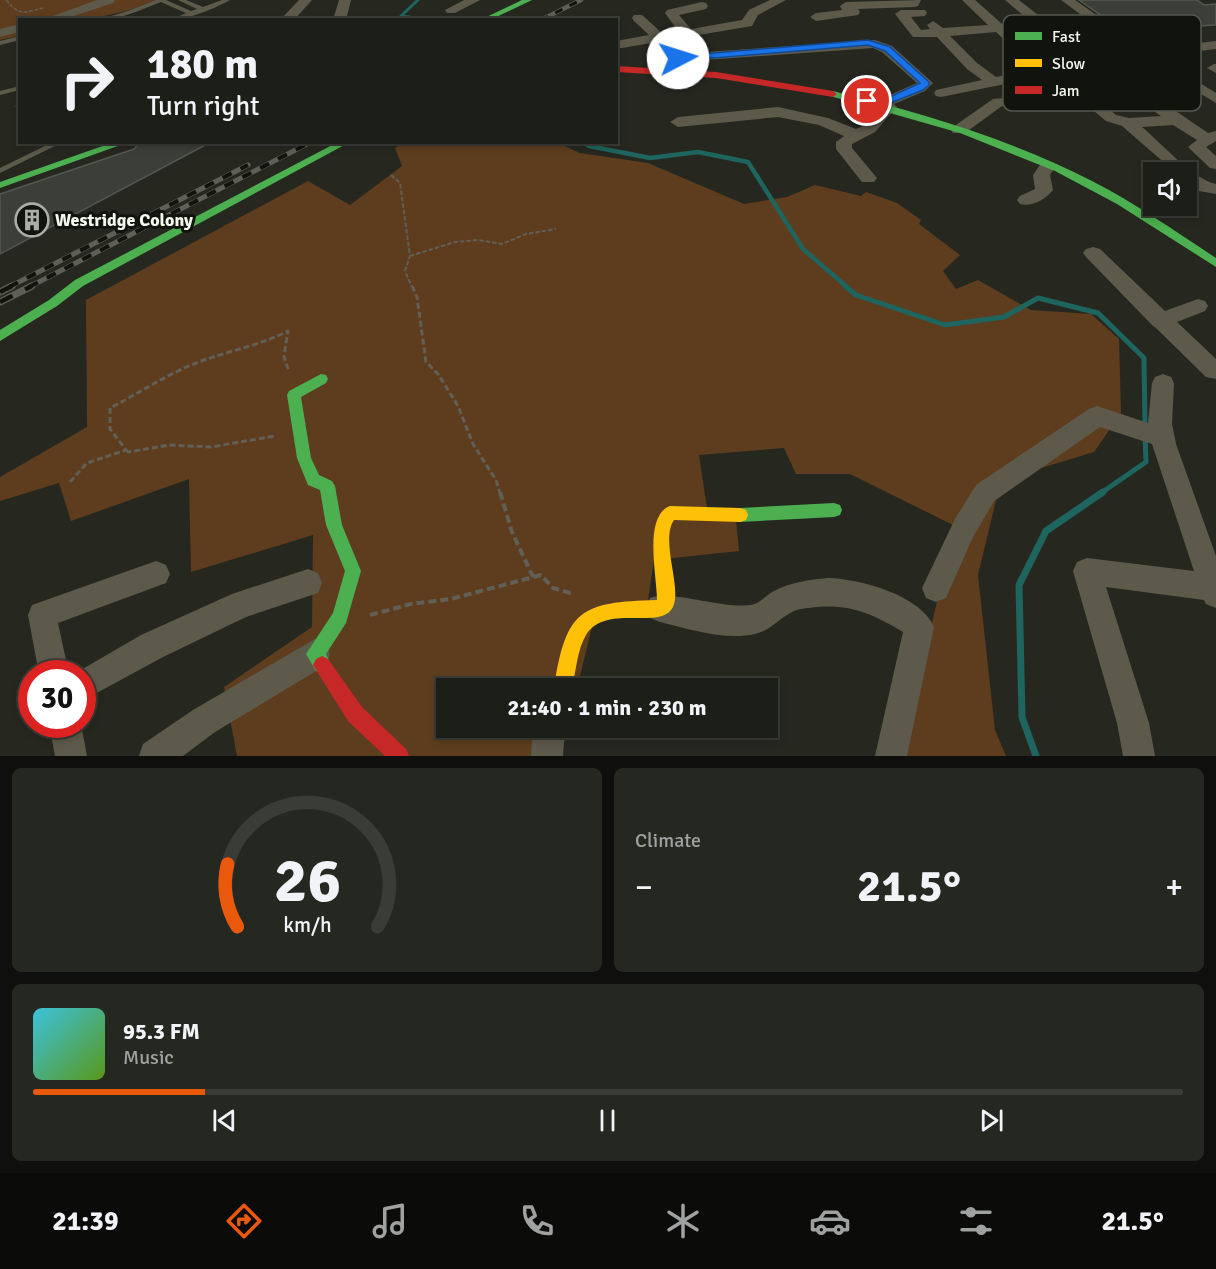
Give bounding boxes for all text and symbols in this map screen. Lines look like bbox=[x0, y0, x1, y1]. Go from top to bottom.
legend bbox=[1003, 15, 1201, 111]
position arrow bbox=[646, 26, 710, 90]
text: Fast bbox=[1052, 27, 1081, 47]
text: 180 m bbox=[147, 39, 258, 90]
icon: right bbox=[48, 42, 126, 120]
text: Slow bbox=[1052, 54, 1086, 74]
pin bbox=[841, 75, 892, 126]
text: Jam bbox=[1052, 81, 1080, 101]
icon: arrive bbox=[850, 84, 883, 117]
text: Turn right bbox=[147, 90, 260, 123]
map controls bbox=[1143, 162, 1197, 216]
button: sound bbox=[1143, 162, 1197, 216]
building icon: Westridge Colony bbox=[14, 202, 50, 238]
place label: Westridge Colony bbox=[55, 209, 193, 231]
speed limit sign: 30 bbox=[18, 660, 96, 738]
text: 21:40 · 1 min · 230 m bbox=[507, 694, 707, 721]
text: Climate bbox=[635, 828, 701, 853]
text: 26 bbox=[273, 842, 341, 919]
text: 21.5° bbox=[857, 859, 961, 914]
text: − bbox=[635, 867, 653, 908]
text: + bbox=[1165, 867, 1183, 908]
text: km/h bbox=[283, 912, 331, 938]
text: 95.3 FM bbox=[123, 1018, 200, 1045]
text: Music bbox=[123, 1045, 174, 1070]
icon: previous bbox=[208, 1104, 241, 1137]
icon: pause bbox=[591, 1104, 624, 1137]
icon: next bbox=[975, 1104, 1008, 1137]
icon: directions bbox=[223, 1200, 265, 1242]
icon: music bbox=[369, 1200, 411, 1242]
icon: phone bbox=[516, 1200, 558, 1242]
icon: climate bbox=[662, 1200, 704, 1242]
icon: car bbox=[809, 1200, 851, 1242]
icon: filters bbox=[955, 1200, 997, 1242]
text: 21:39 bbox=[52, 1205, 118, 1238]
text: 21.5° bbox=[1101, 1205, 1164, 1238]

